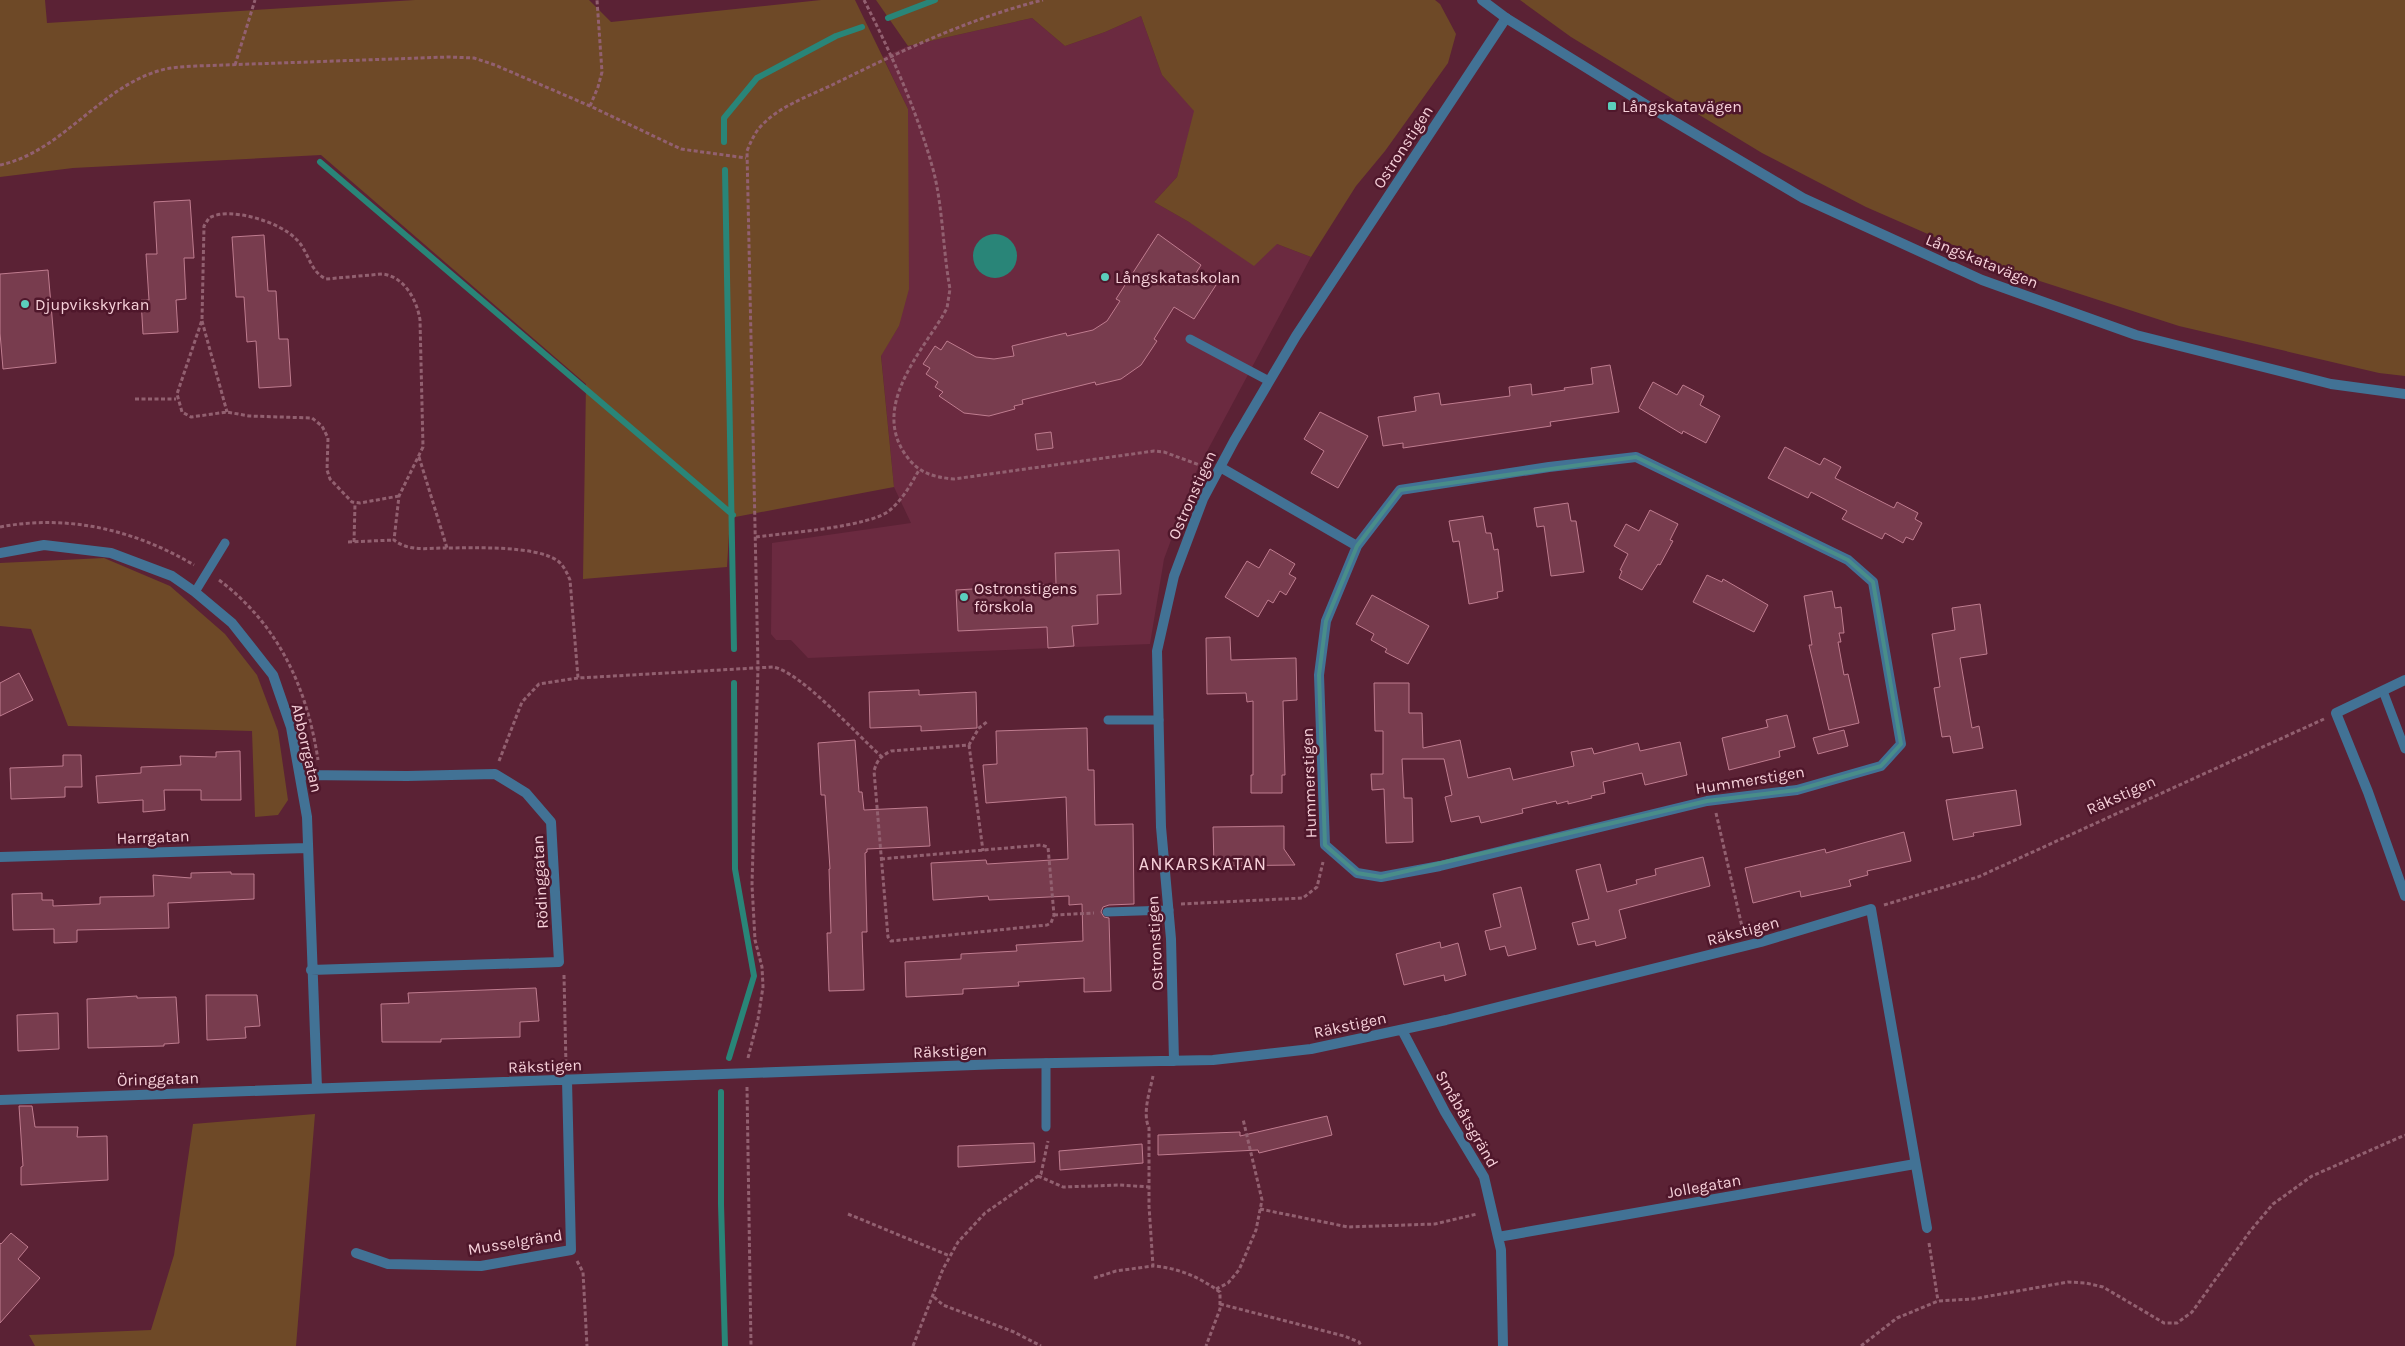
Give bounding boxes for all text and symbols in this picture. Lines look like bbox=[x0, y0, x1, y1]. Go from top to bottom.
place label: Långskatavägen bbox=[1622, 97, 1742, 116]
marker: Långskatavägen bbox=[1606, 100, 1618, 112]
street label: Ostronstigen bbox=[1369, 102, 1437, 192]
street label: Långskatavägen bbox=[1923, 230, 2041, 292]
place label: Långskataskolan bbox=[1115, 268, 1240, 287]
marker: Långskataskolan bbox=[1099, 271, 1111, 283]
place label: Djupvikskyrkan bbox=[35, 295, 149, 314]
marker: Djupvikskyrkan bbox=[19, 298, 31, 310]
street label: Ostronstigen bbox=[1164, 448, 1220, 542]
place label: Ostronstigens förskola bbox=[974, 579, 1077, 616]
marker: Ostronstigens förskola bbox=[958, 591, 970, 603]
street label: Abborrgatan bbox=[288, 702, 326, 794]
street label: Hummerstigen bbox=[1298, 727, 1320, 839]
street label: Hummerstigen bbox=[1694, 762, 1806, 798]
street label: Räkstigen bbox=[2083, 771, 2159, 819]
street label: Harrgatan bbox=[116, 826, 190, 848]
street label: Rödinggatan bbox=[528, 835, 552, 929]
district label: ANKARSKATAN bbox=[1139, 853, 1267, 875]
street label: Ostronstigen bbox=[1143, 895, 1167, 991]
street label: Räkstigen bbox=[1705, 912, 1781, 950]
street label: Räkstigen bbox=[1312, 1008, 1388, 1042]
street label: Räkstigen bbox=[913, 1040, 987, 1062]
street label: Räkstigen bbox=[508, 1055, 582, 1077]
street label: Småbåtsgränd bbox=[1432, 1067, 1502, 1171]
street label: Öringgatan bbox=[117, 1068, 199, 1090]
street label: Jollegatan bbox=[1666, 1170, 1742, 1202]
street label: Musselgränd bbox=[466, 1225, 564, 1259]

